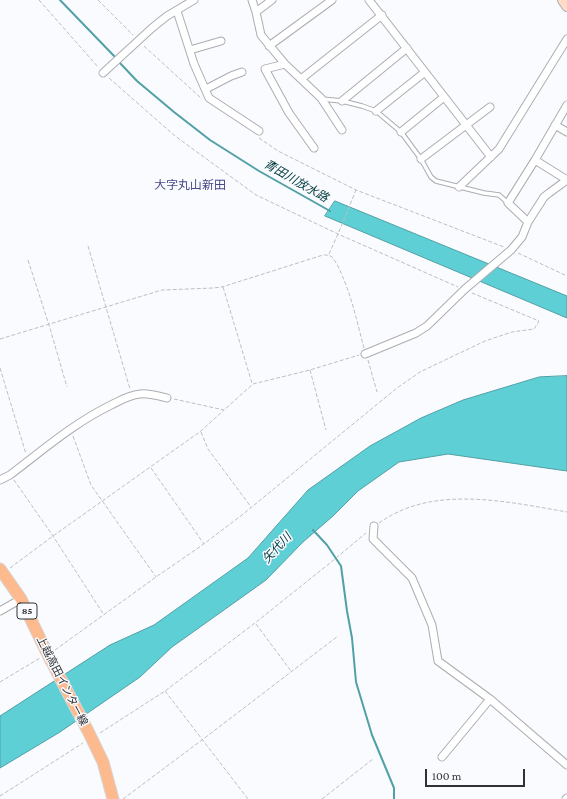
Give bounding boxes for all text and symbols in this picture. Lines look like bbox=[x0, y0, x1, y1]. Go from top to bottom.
water label: 青田川放水路 bbox=[261, 157, 331, 205]
district label: 大字丸山新田 bbox=[154, 178, 226, 192]
water label: 矢代川 bbox=[259, 530, 295, 566]
road number: 85 bbox=[17, 603, 37, 619]
street label: 上越高田インター線 bbox=[34, 634, 90, 728]
scale bar bbox=[427, 761, 527, 787]
text: 100 m bbox=[432, 769, 461, 783]

